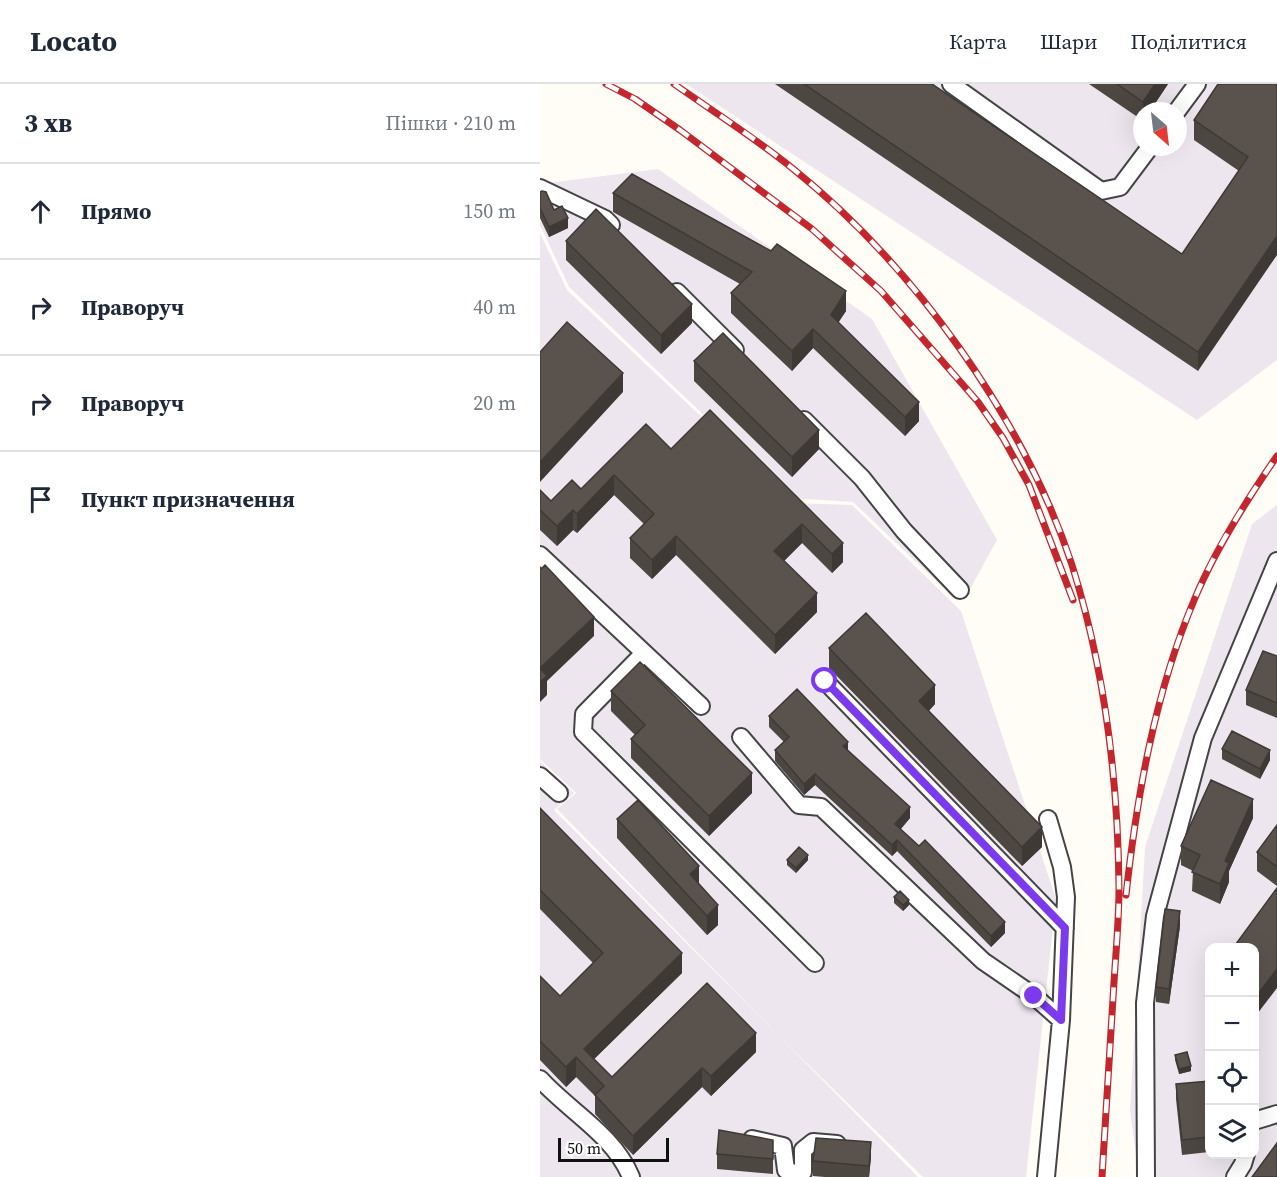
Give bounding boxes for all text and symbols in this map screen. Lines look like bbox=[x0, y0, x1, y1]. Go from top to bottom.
text: Locato bbox=[30, 22, 117, 60]
text: Карта bbox=[949, 27, 1007, 56]
text: Шари bbox=[1040, 27, 1098, 56]
text: Поділитися bbox=[1131, 27, 1247, 56]
north arrow bbox=[1133, 102, 1187, 156]
text: 3 хв bbox=[24, 105, 72, 141]
text: Пішки · 210 m bbox=[385, 109, 516, 137]
icon: ahead bbox=[24, 195, 57, 228]
text: Прямо bbox=[81, 196, 151, 226]
text: 150 m bbox=[463, 197, 516, 225]
icon: right bbox=[24, 291, 57, 324]
text: Праворуч bbox=[81, 292, 184, 322]
text: 40 m bbox=[473, 293, 516, 321]
icon: right bbox=[24, 387, 57, 420]
text: Праворуч bbox=[81, 388, 184, 418]
text: 20 m bbox=[473, 389, 516, 417]
icon: arrive bbox=[24, 483, 57, 516]
text: Пункт призначення bbox=[81, 484, 295, 514]
route start bbox=[811, 667, 837, 693]
map controls bbox=[1205, 943, 1259, 1159]
button: + bbox=[1205, 943, 1259, 997]
route end bbox=[1020, 982, 1046, 1008]
button: − bbox=[1205, 997, 1259, 1051]
button: locate bbox=[1205, 1051, 1259, 1105]
button: layers bbox=[1205, 1105, 1259, 1159]
scale bar bbox=[558, 1135, 669, 1162]
text: 50 m bbox=[567, 1137, 601, 1159]

